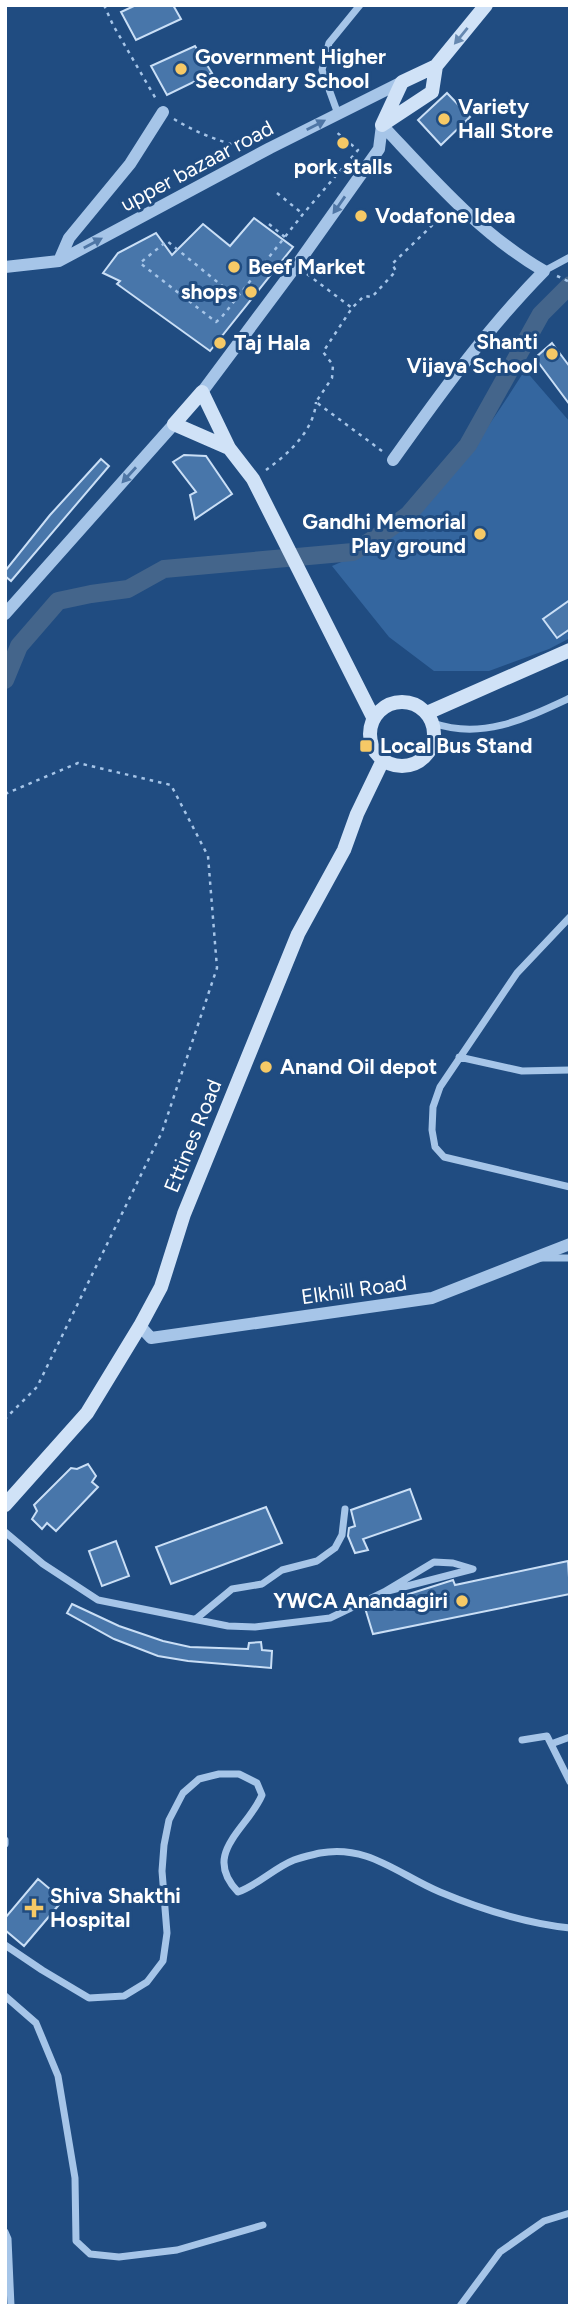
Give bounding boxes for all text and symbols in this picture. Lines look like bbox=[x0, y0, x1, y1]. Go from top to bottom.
one-way arrow bbox=[454, 27, 469, 44]
place label: Government Higher Secondary School bbox=[195, 44, 386, 93]
marker: Government Higher Secondary School bbox=[173, 61, 189, 77]
place label: Variety Hall Store bbox=[458, 94, 553, 143]
marker: Variety Hall Store bbox=[436, 111, 452, 127]
street label: upper bazaar road bbox=[116, 115, 278, 216]
one-way arrow bbox=[306, 119, 326, 130]
marker: pork stalls bbox=[335, 135, 351, 151]
place label: pork stalls bbox=[294, 154, 392, 179]
one-way arrow bbox=[332, 196, 346, 214]
place label: Vodafone Idea bbox=[375, 203, 515, 228]
marker: Vodafone Idea bbox=[353, 208, 369, 224]
one-way arrow bbox=[84, 237, 103, 249]
place label: Beef Market bbox=[248, 254, 365, 279]
marker: Beef Market bbox=[226, 259, 242, 275]
place label: shops bbox=[181, 279, 237, 304]
marker: shops bbox=[243, 284, 259, 300]
place label: Shanti Vijaya School bbox=[407, 329, 538, 378]
place label: Taj Hala bbox=[234, 330, 310, 355]
marker: Taj Hala bbox=[212, 335, 228, 351]
marker: Shanti Vijaya School bbox=[544, 346, 560, 362]
one-way arrow bbox=[121, 466, 137, 484]
place label: Gandhi Memorial Play ground bbox=[302, 509, 466, 558]
marker: Gandhi Memorial Play ground bbox=[472, 526, 488, 542]
place label: Local Bus Stand bbox=[380, 733, 532, 758]
marker: Local Bus Stand bbox=[358, 738, 374, 754]
place label: Anand Oil depot bbox=[280, 1054, 437, 1079]
marker: Anand Oil depot bbox=[258, 1059, 274, 1075]
street label: Ettines Road bbox=[159, 1076, 227, 1196]
street label: Elkhill Road bbox=[299, 1270, 408, 1309]
place label: YWCA Anandagiri bbox=[273, 1588, 448, 1613]
marker: YWCA Anandagiri bbox=[454, 1593, 470, 1609]
place label: Shiva Shakthi Hospital bbox=[50, 1883, 181, 1932]
marker: Shiva Shakthi Hospital bbox=[24, 1898, 44, 1918]

